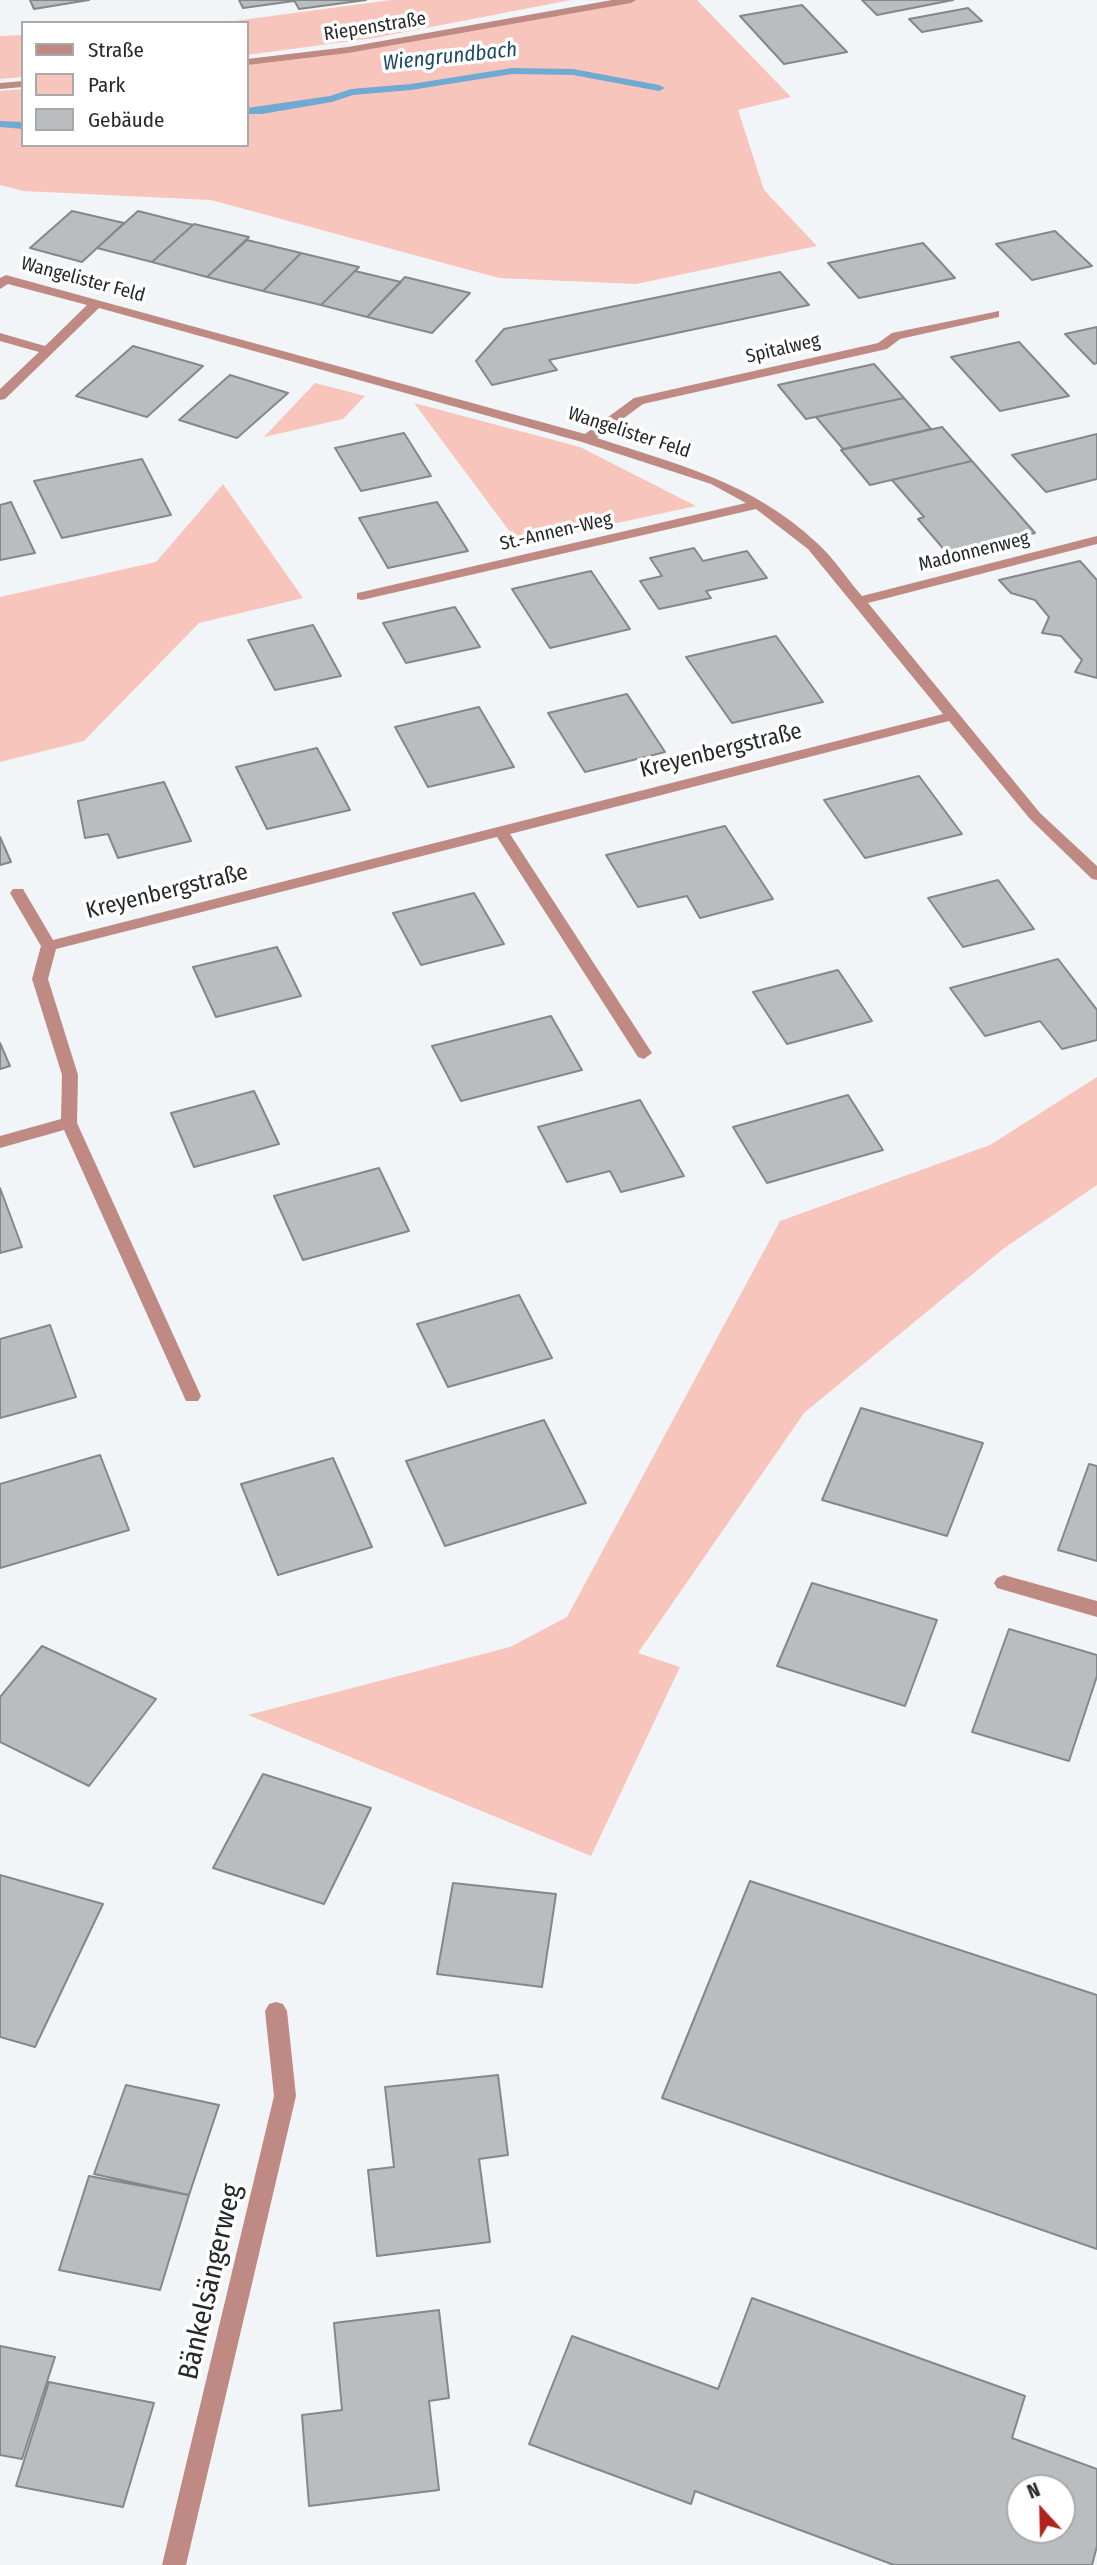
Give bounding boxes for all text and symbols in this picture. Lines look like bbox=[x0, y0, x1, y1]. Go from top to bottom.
street label: Riepenstraße bbox=[322, 8, 428, 46]
legend bbox=[21, 21, 248, 147]
text: Straße bbox=[88, 37, 144, 63]
water label: Wiengrundbach bbox=[382, 37, 518, 77]
text: Park bbox=[88, 72, 125, 98]
text: Gebäude bbox=[88, 107, 164, 133]
street label: Wangelister Feld bbox=[18, 252, 148, 308]
street label: Spitalweg bbox=[744, 329, 822, 369]
street label: Wangelister Feld bbox=[565, 402, 693, 464]
street label: St.-Annen-Weg bbox=[498, 508, 614, 556]
street label: Madonnenweg bbox=[916, 527, 1032, 577]
street label: Kreyenbergstraße bbox=[637, 718, 805, 784]
street label: Kreyenbergstraße bbox=[83, 859, 251, 925]
street label: Bänkelsängerweg bbox=[172, 2181, 250, 2383]
north arrow bbox=[1006, 2474, 1076, 2544]
text: N bbox=[1024, 2478, 1043, 2504]

